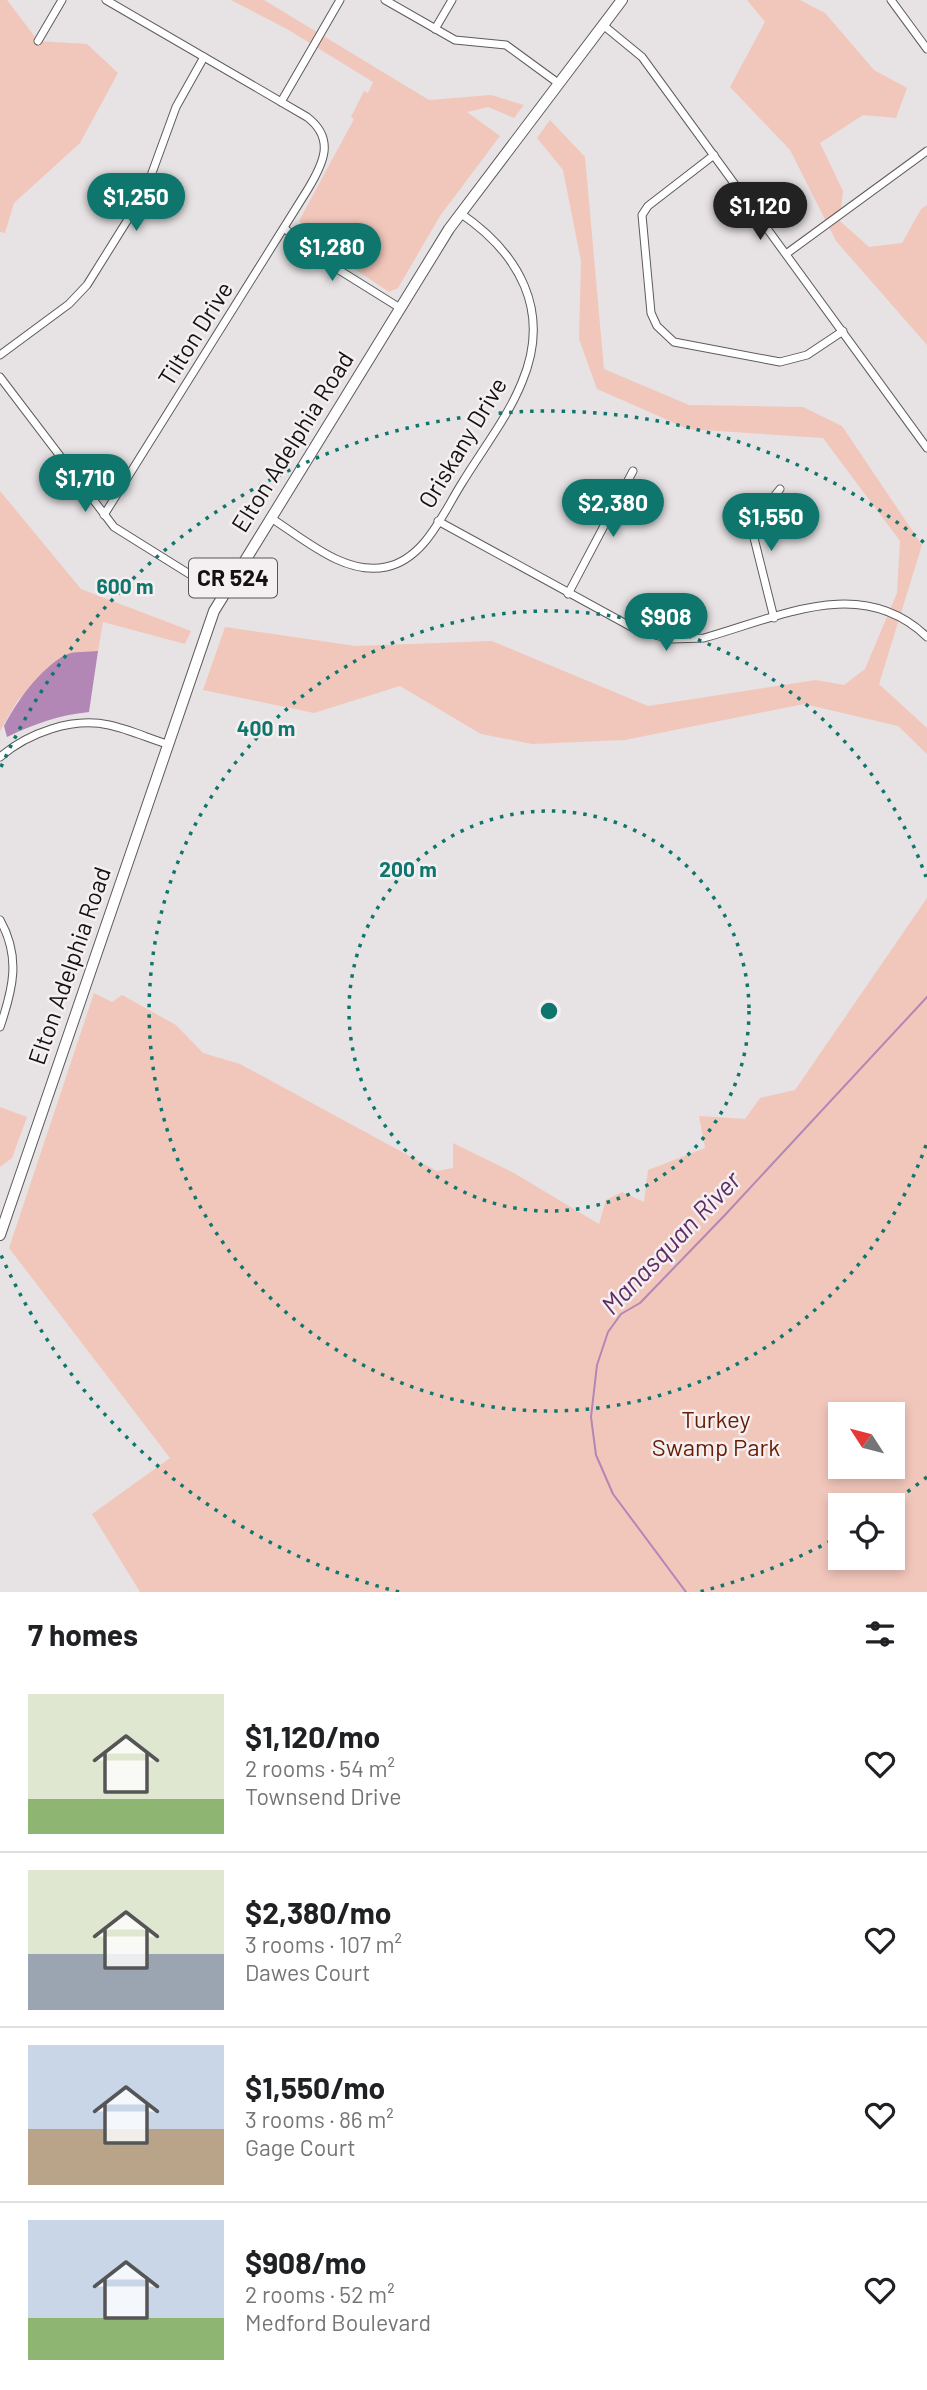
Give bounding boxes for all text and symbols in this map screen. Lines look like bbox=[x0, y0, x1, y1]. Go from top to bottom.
pin: $1,250 bbox=[79, 174, 193, 233]
text: $1,250 bbox=[103, 182, 169, 210]
pin: $1,120 bbox=[703, 182, 817, 242]
text: $1,120 bbox=[729, 191, 791, 219]
pin: $1,280 bbox=[275, 224, 389, 283]
text: $1,280 bbox=[299, 232, 365, 260]
street label: Tilton Drive bbox=[151, 276, 238, 391]
street label: Elton Adelphia Road bbox=[225, 346, 359, 537]
street label: Oriskany Drive bbox=[411, 372, 512, 513]
pin: $1,710 bbox=[28, 454, 142, 514]
text: $1,710 bbox=[55, 463, 115, 491]
pin: $2,380 bbox=[556, 480, 670, 539]
text: $2,380 bbox=[578, 488, 648, 516]
pin: $1,550 bbox=[714, 494, 828, 553]
text: $1,550 bbox=[738, 502, 804, 530]
road number: CR 524 bbox=[189, 558, 277, 598]
text: 600 m bbox=[97, 573, 153, 598]
pin: $908 bbox=[625, 594, 707, 653]
text: $908 bbox=[641, 602, 691, 630]
text: 400 m bbox=[237, 715, 295, 740]
text: 200 m bbox=[379, 856, 437, 881]
street label: Elton Adelphia Road bbox=[21, 863, 116, 1068]
centre of rings bbox=[537, 999, 561, 1023]
water label: Manasquan River bbox=[594, 1163, 747, 1320]
north arrow bbox=[828, 1402, 905, 1479]
map controls bbox=[828, 1402, 905, 1570]
park label: Turkey Swamp Park bbox=[652, 1404, 780, 1461]
button: locate bbox=[828, 1493, 905, 1570]
icon: filters bbox=[861, 1615, 899, 1653]
text: 7 homes bbox=[28, 1616, 138, 1652]
text: $1,120/mo bbox=[245, 1718, 380, 1754]
icon: home bbox=[84, 1722, 168, 1806]
icon: heart bbox=[861, 1745, 899, 1783]
text: 2 rooms · 54 m² bbox=[245, 1754, 395, 1782]
text: Townsend Drive bbox=[245, 1782, 402, 1810]
text: $2,380/mo bbox=[245, 1894, 391, 1930]
icon: home bbox=[84, 1898, 168, 1982]
icon: heart bbox=[861, 1921, 899, 1959]
text: 3 rooms · 107 m² bbox=[245, 1930, 402, 1958]
text: Dawes Court bbox=[245, 1958, 370, 1986]
text: $1,550/mo bbox=[245, 2069, 385, 2105]
icon: home bbox=[84, 2073, 168, 2157]
icon: heart bbox=[861, 2096, 899, 2134]
text: 3 rooms · 86 m² bbox=[245, 2105, 394, 2133]
text: Gage Court bbox=[245, 2133, 356, 2161]
text: $908/mo bbox=[245, 2244, 366, 2280]
icon: home bbox=[84, 2248, 168, 2332]
icon: heart bbox=[861, 2271, 899, 2309]
text: 2 rooms · 52 m² bbox=[245, 2280, 395, 2308]
text: Medford Boulevard bbox=[245, 2308, 431, 2336]

